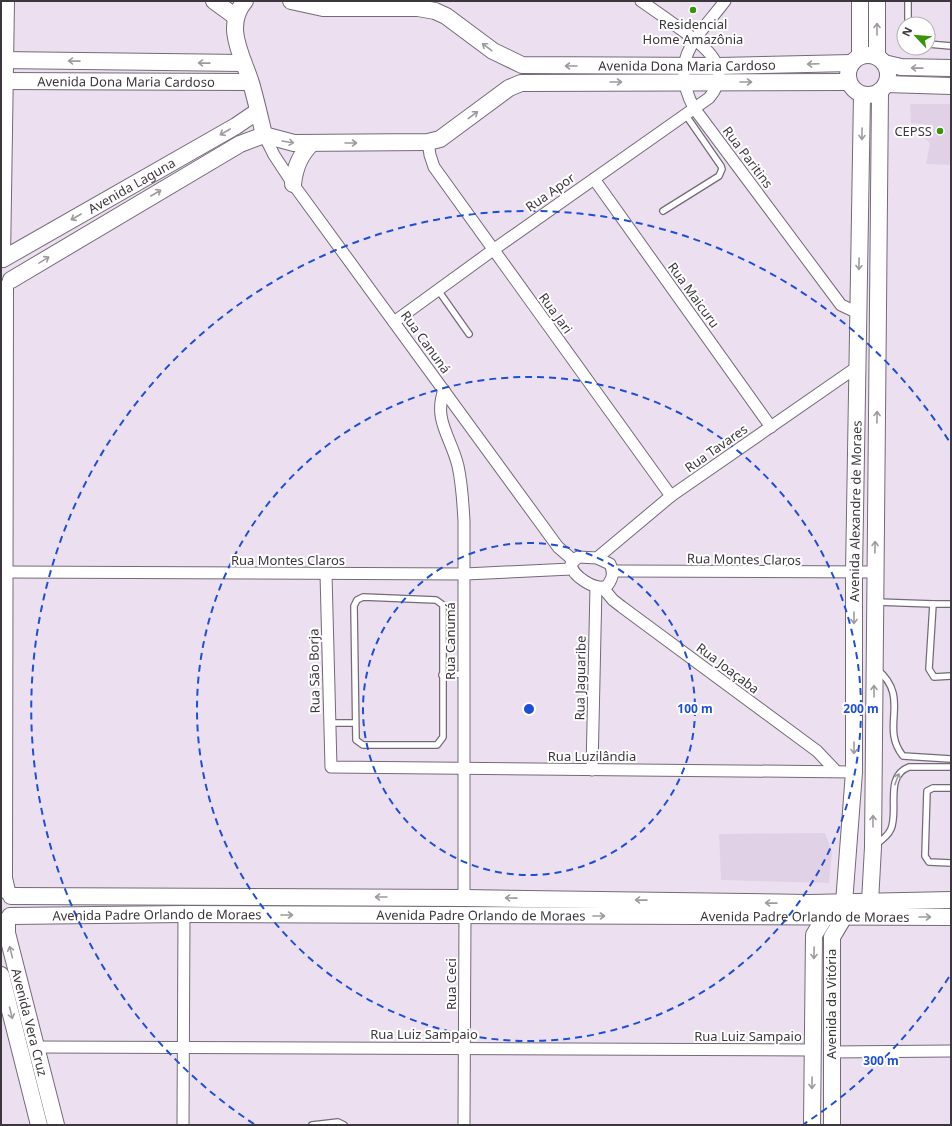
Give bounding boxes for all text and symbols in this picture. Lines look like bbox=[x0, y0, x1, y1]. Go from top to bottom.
marker: Residencial Home Amazônia bbox=[688, 5, 698, 15]
place label: Residencial Home Amazônia bbox=[643, 15, 743, 48]
north arrow bbox=[896, 16, 936, 56]
one-way arrow bbox=[873, 23, 881, 36]
text: N bbox=[898, 24, 915, 39]
one-way arrow bbox=[482, 43, 493, 51]
street label: Avenida Dona Maria Cardoso bbox=[598, 56, 776, 75]
one-way arrow bbox=[68, 57, 81, 65]
one-way arrow bbox=[198, 59, 211, 67]
one-way arrow bbox=[807, 60, 820, 68]
one-way arrow bbox=[565, 62, 578, 70]
one-way arrow bbox=[911, 64, 924, 71]
street label: Avenida Dona Maria Cardoso bbox=[37, 72, 215, 91]
one-way arrow bbox=[609, 78, 622, 86]
one-way arrow bbox=[739, 78, 752, 86]
one-way arrow bbox=[468, 111, 479, 119]
street label: Rua Paritins bbox=[719, 122, 777, 192]
place label: CEPSS bbox=[894, 122, 932, 140]
marker: CEPSS bbox=[935, 126, 945, 136]
one-way arrow bbox=[858, 127, 865, 140]
one-way arrow bbox=[219, 129, 231, 137]
one-way arrow bbox=[281, 138, 294, 146]
one-way arrow bbox=[344, 139, 357, 147]
street label: Avenida Laguna bbox=[85, 154, 178, 218]
street label: Rua Apor bbox=[522, 168, 579, 216]
one-way arrow bbox=[150, 189, 162, 197]
one-way arrow bbox=[70, 214, 82, 222]
one-way arrow bbox=[38, 255, 50, 263]
one-way arrow bbox=[855, 257, 863, 270]
street label: Rua Maicuru bbox=[664, 259, 724, 331]
street label: Rua Jari bbox=[535, 289, 577, 337]
street label: Rua Canuná bbox=[397, 307, 455, 377]
one-way arrow bbox=[873, 411, 880, 424]
street label: Rua Tavares bbox=[681, 420, 751, 476]
street label: Avenida Alexandre de Moraes bbox=[845, 420, 866, 602]
one-way arrow bbox=[871, 541, 879, 554]
street label: Rua Montes Claros bbox=[687, 549, 801, 569]
street label: Rua Montes Claros bbox=[231, 551, 345, 569]
street label: Rua Canumá bbox=[441, 602, 459, 680]
one-way arrow bbox=[850, 611, 858, 624]
street label: Rua São Borja bbox=[304, 628, 324, 714]
street label: Rua Jaguaribe bbox=[570, 635, 590, 721]
street label: Rua Joaçaba bbox=[693, 638, 763, 698]
one-way arrow bbox=[870, 685, 878, 698]
text: 100 m bbox=[677, 700, 713, 717]
text: 200 m bbox=[843, 700, 879, 717]
centre of rings bbox=[522, 702, 536, 716]
one-way arrow bbox=[850, 741, 858, 754]
street label: Rua Luzilândia bbox=[548, 747, 636, 765]
one-way arrow bbox=[894, 773, 902, 785]
one-way arrow bbox=[869, 815, 877, 828]
one-way arrow bbox=[375, 893, 388, 901]
one-way arrow bbox=[505, 895, 518, 902]
one-way arrow bbox=[635, 897, 648, 904]
one-way arrow bbox=[765, 899, 778, 906]
street label: Avenida Padre Orlando de Moraes bbox=[52, 905, 262, 925]
street label: Avenida Padre Orlando de Moraes bbox=[376, 906, 586, 925]
street label: Avenida Padre Orlando de Moraes bbox=[700, 907, 910, 926]
one-way arrow bbox=[280, 911, 293, 919]
one-way arrow bbox=[592, 912, 605, 920]
one-way arrow bbox=[918, 913, 931, 921]
one-way arrow bbox=[7, 945, 15, 958]
one-way arrow bbox=[810, 946, 818, 959]
street label: Avenida da Vitória bbox=[822, 949, 840, 1059]
street label: Rua Ceci bbox=[442, 958, 460, 1010]
street label: Avenida Vera Cruz bbox=[7, 966, 52, 1078]
one-way arrow bbox=[7, 1006, 15, 1019]
street label: Rua Luiz Sampaio bbox=[370, 1025, 478, 1043]
street label: Rua Luiz Sampaio bbox=[694, 1027, 802, 1045]
text: 300 m bbox=[863, 1052, 899, 1069]
one-way arrow bbox=[808, 1076, 816, 1089]

